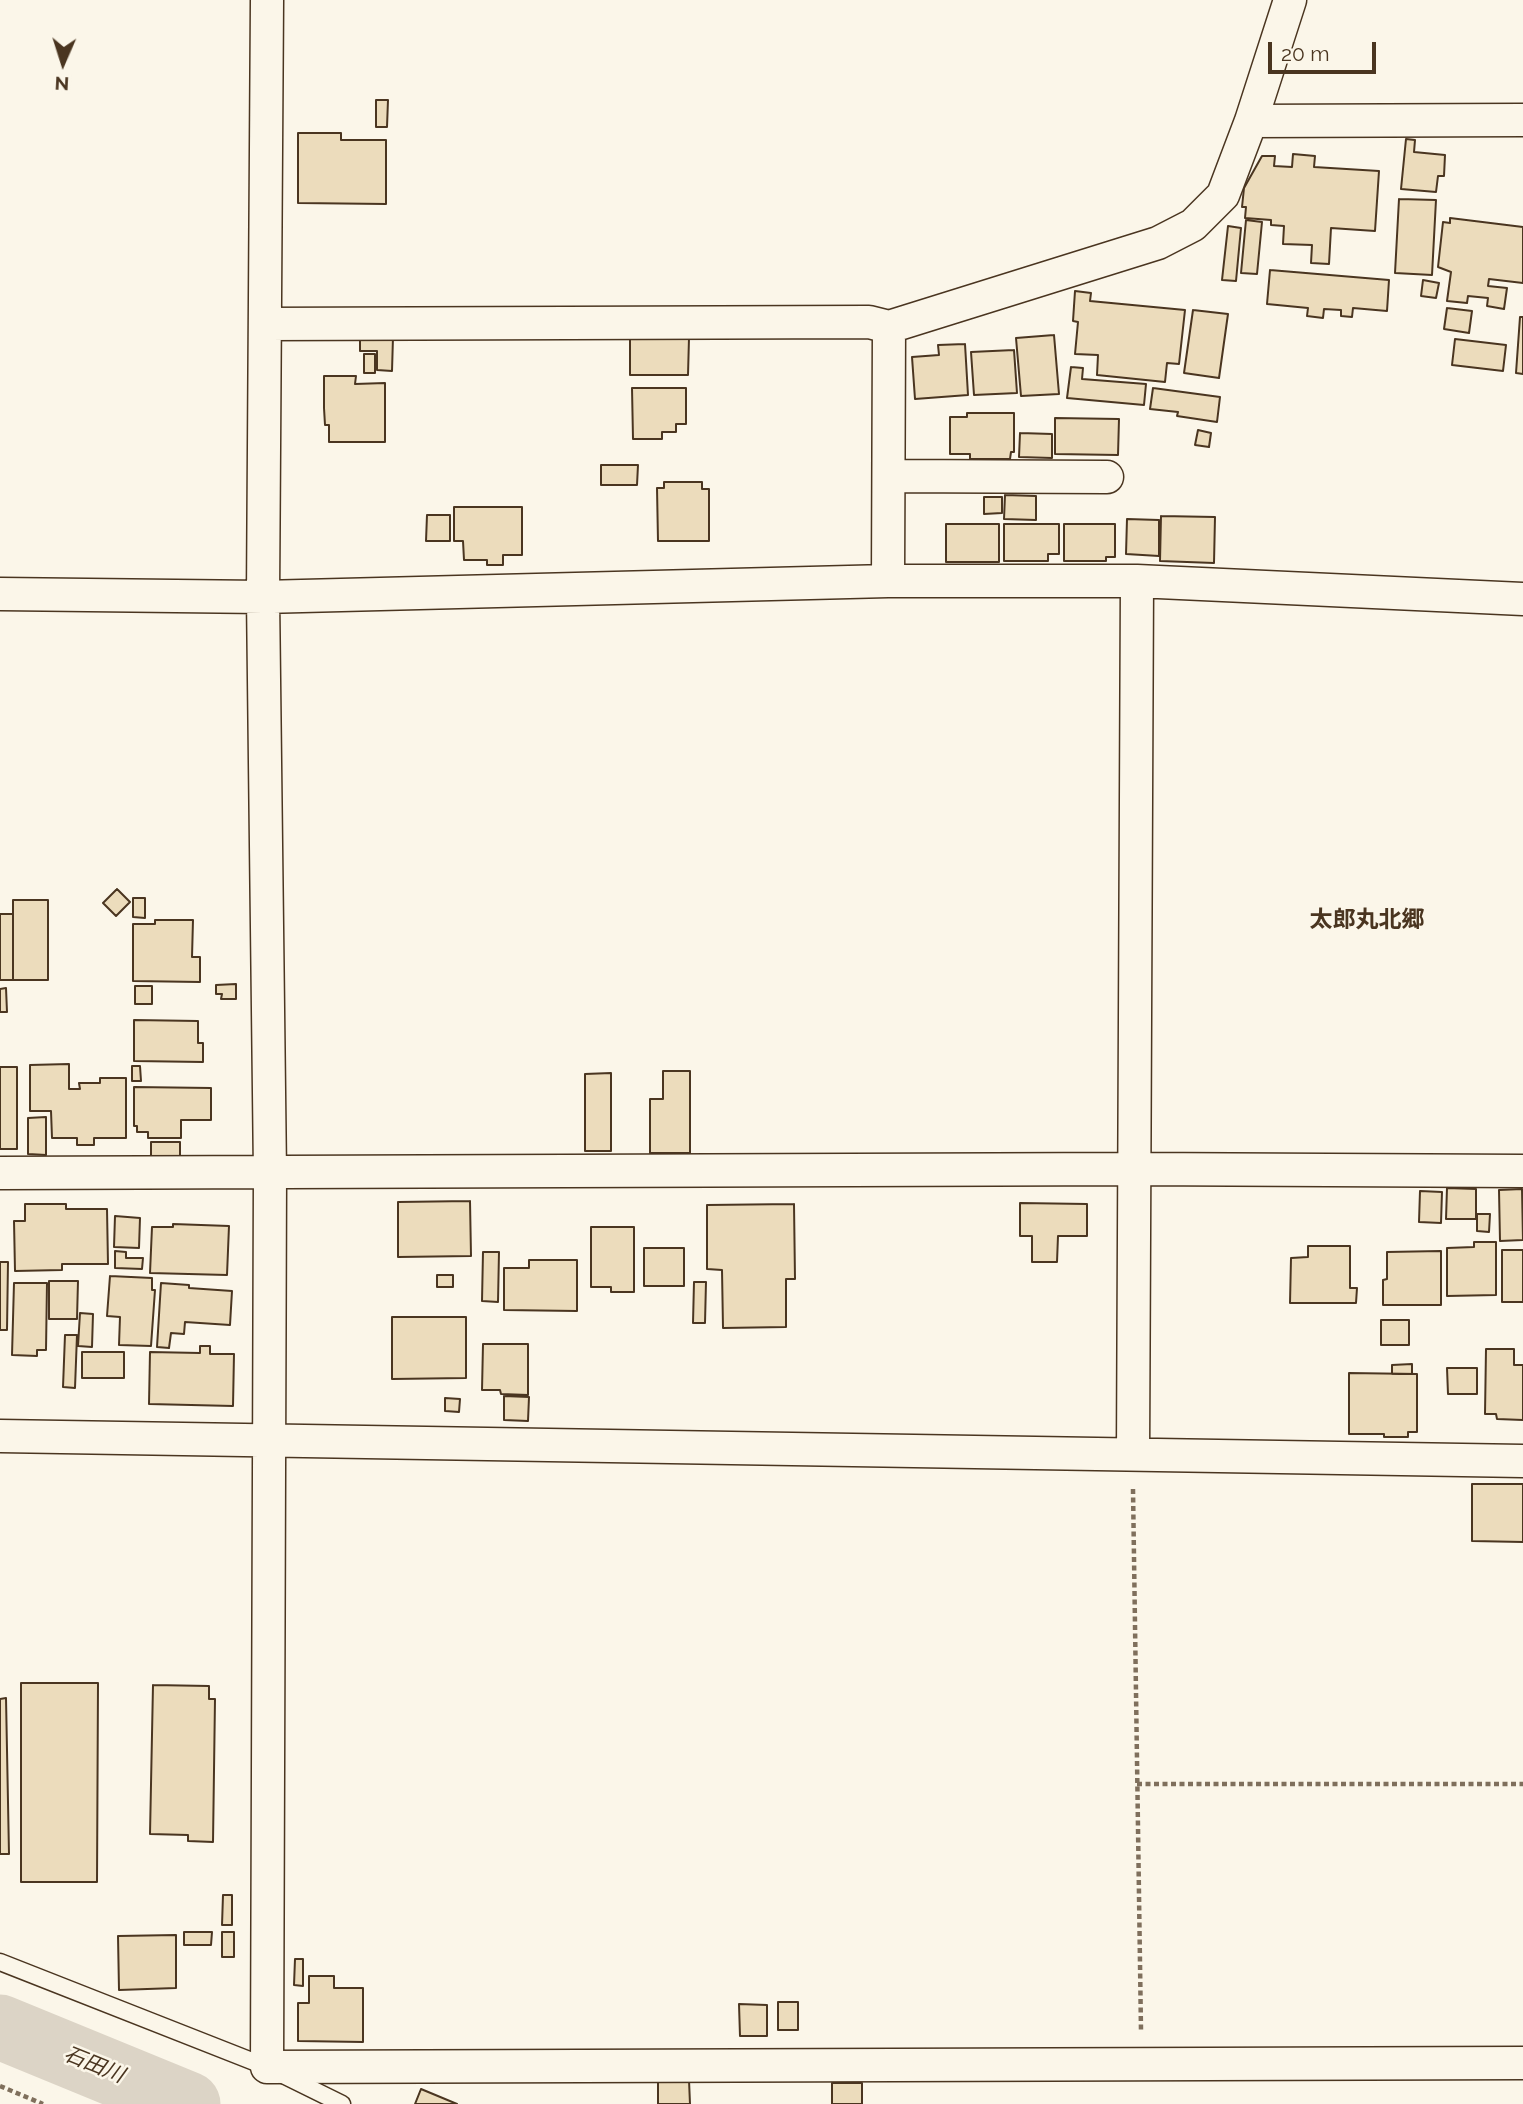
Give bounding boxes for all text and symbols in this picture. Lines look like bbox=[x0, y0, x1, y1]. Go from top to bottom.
north arrow bbox=[28, 28, 98, 98]
scale bar bbox=[1271, 28, 1380, 72]
text: 20 m bbox=[1281, 41, 1329, 66]
text: N bbox=[54, 73, 70, 95]
district label: 太郎丸北郷 bbox=[1310, 906, 1424, 934]
water label: 石田川 bbox=[60, 2042, 128, 2088]

